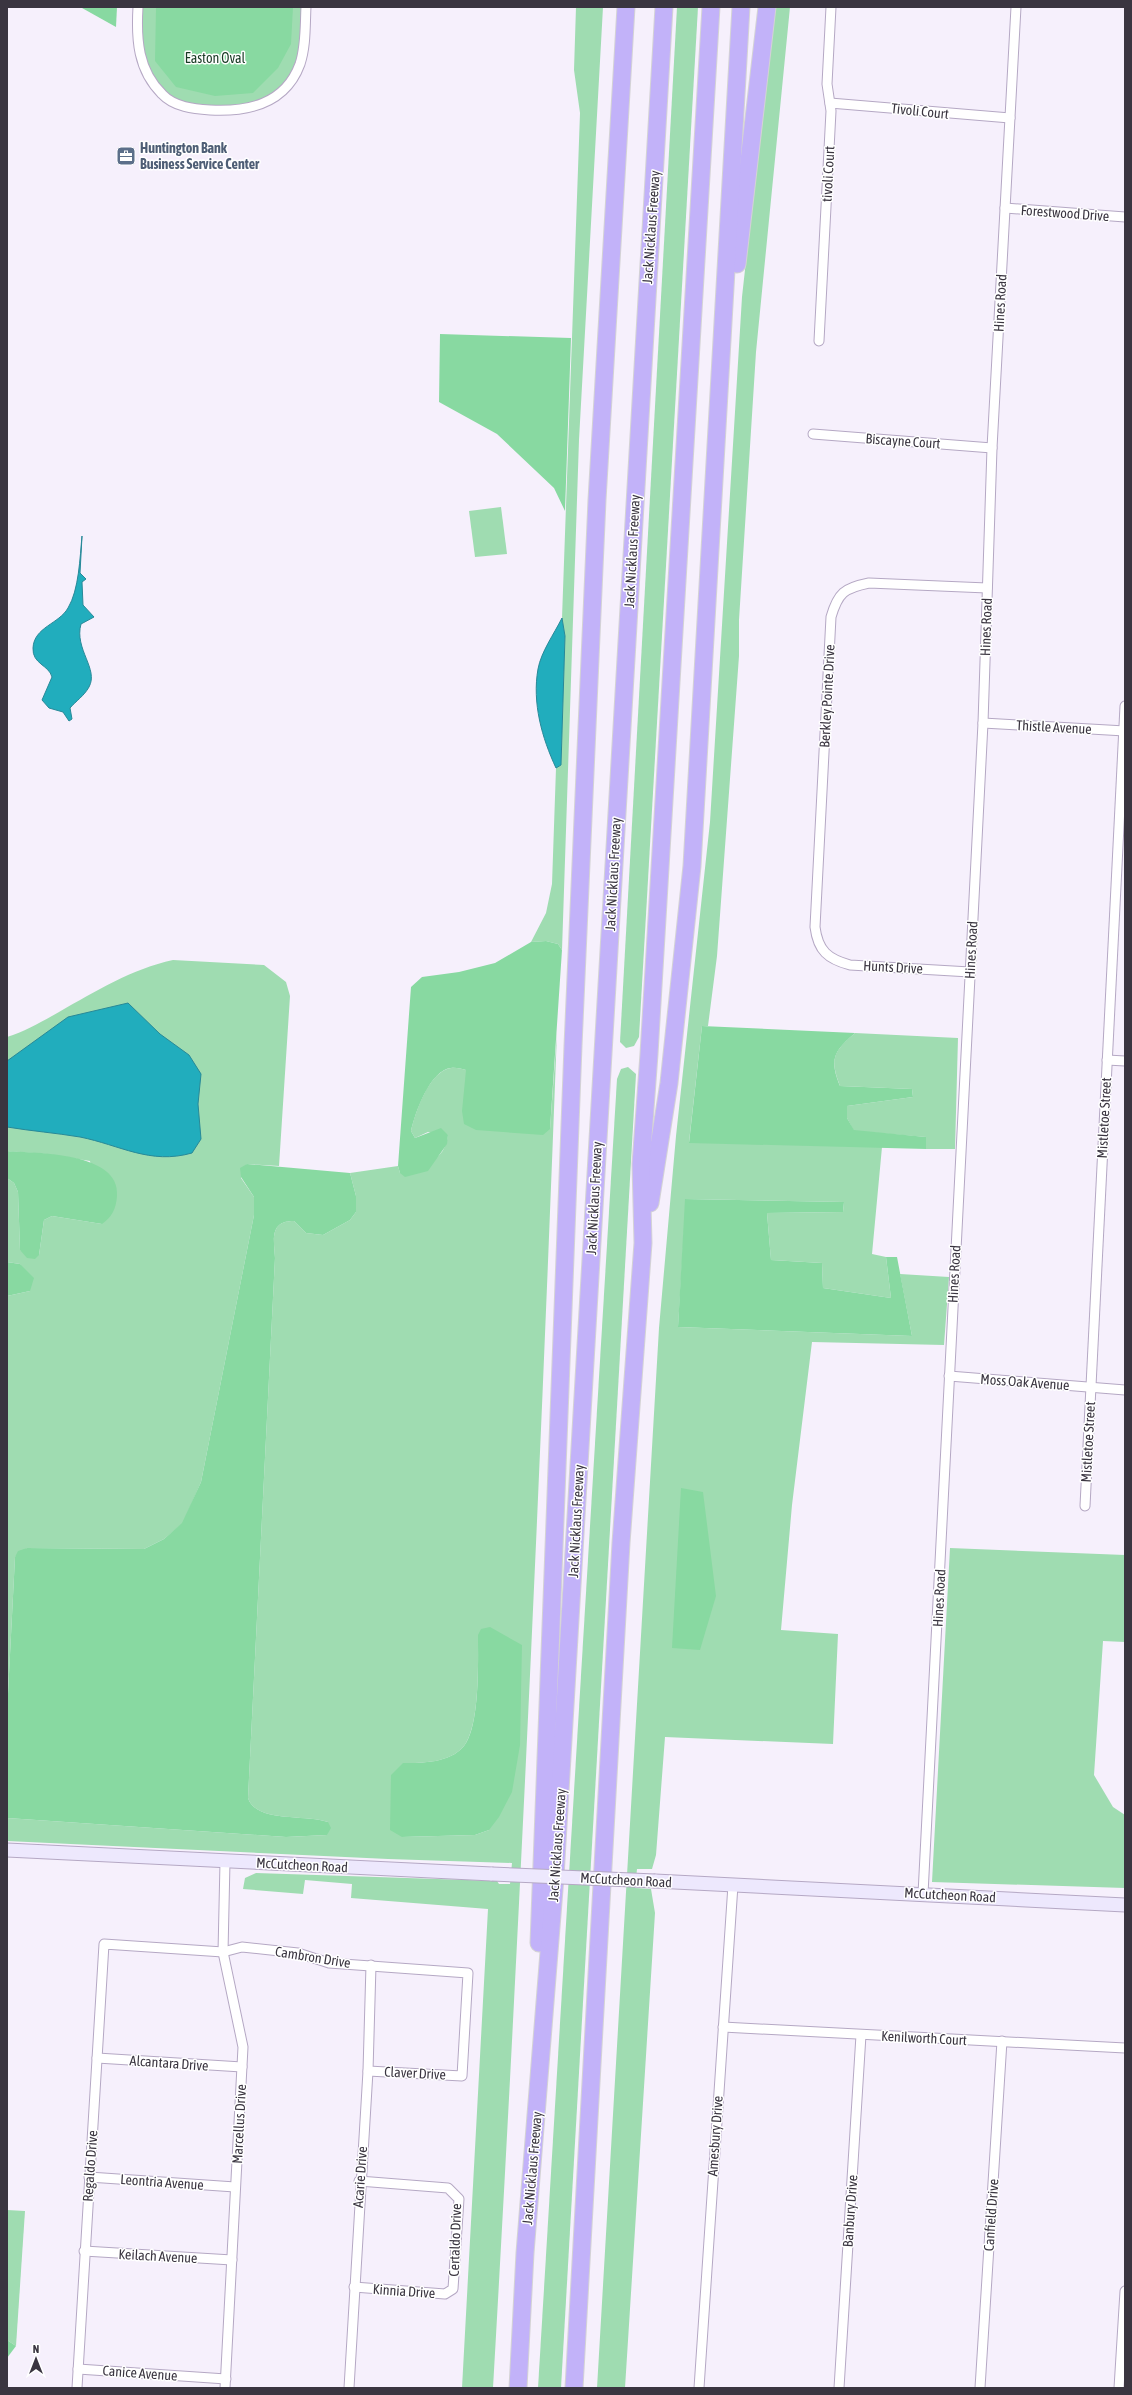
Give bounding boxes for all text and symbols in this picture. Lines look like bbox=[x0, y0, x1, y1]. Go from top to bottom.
park label: Easton Oval bbox=[185, 50, 246, 66]
street label: Tivoli Court bbox=[890, 100, 950, 122]
place label: Huntington Bank Business Service Center bbox=[140, 140, 260, 172]
office icon: Huntington Bank Business Service Center bbox=[115, 145, 137, 167]
street label: tivoli Court bbox=[819, 146, 837, 202]
street label: Jack Nicklaus Freeway bbox=[639, 170, 663, 284]
street label: Forestwood Drive bbox=[1020, 202, 1110, 224]
street label: Hines Road bbox=[990, 274, 1010, 332]
street label: Biscayne Court bbox=[865, 430, 941, 452]
street label: Jack Nicklaus Freeway bbox=[621, 494, 643, 608]
street label: Hines Road bbox=[977, 598, 995, 656]
street label: Berkley Pointe Drive bbox=[816, 644, 838, 748]
street label: Thistle Avenue bbox=[1016, 717, 1092, 737]
street label: Jack Nicklaus Freeway bbox=[602, 817, 624, 931]
street label: Hines Road bbox=[961, 921, 981, 979]
street label: Hunts Drive bbox=[863, 957, 923, 977]
street label: Mistletoe Street bbox=[1094, 1077, 1114, 1159]
street label: Jack Nicklaus Freeway bbox=[583, 1141, 605, 1255]
street label: Hines Road bbox=[944, 1245, 964, 1303]
street label: Moss Oak Avenue bbox=[980, 1371, 1070, 1393]
street label: Mistletoe Street bbox=[1078, 1401, 1098, 1483]
street label: Jack Nicklaus Freeway bbox=[565, 1464, 587, 1578]
street label: Hines Road bbox=[929, 1569, 949, 1627]
street label: Jack Nicklaus Freeway bbox=[545, 1788, 569, 1902]
street label: McCutcheon Road bbox=[256, 1855, 348, 1875]
street label: McCutcheon Road bbox=[580, 1870, 672, 1890]
street label: McCutcheon Road bbox=[904, 1885, 996, 1905]
street label: Cambron Drive bbox=[274, 1943, 352, 1971]
street label: Kenilworth Court bbox=[881, 2028, 967, 2048]
street label: Alcantara Drive bbox=[129, 2052, 209, 2074]
street label: Claver Drive bbox=[384, 2063, 446, 2083]
street label: Marcellus Drive bbox=[229, 2084, 249, 2164]
street label: Amesbury Drive bbox=[704, 2095, 726, 2177]
street label: Jack Nicklaus Freeway bbox=[519, 2111, 545, 2225]
street label: Regaldo Drive bbox=[80, 2130, 100, 2202]
street label: Acarie Drive bbox=[350, 2146, 370, 2208]
street label: Leontria Avenue bbox=[120, 2171, 204, 2193]
street label: Banbury Drive bbox=[839, 2174, 861, 2248]
street label: Canfield Drive bbox=[980, 2178, 1002, 2252]
street label: Certaldo Drive bbox=[446, 2203, 464, 2277]
street label: Keilach Avenue bbox=[118, 2246, 198, 2266]
street label: Kinnia Drive bbox=[372, 2281, 436, 2301]
north arrow bbox=[16, 2339, 56, 2379]
text: N bbox=[33, 2343, 39, 2355]
street label: Canice Avenue bbox=[102, 2362, 178, 2384]

